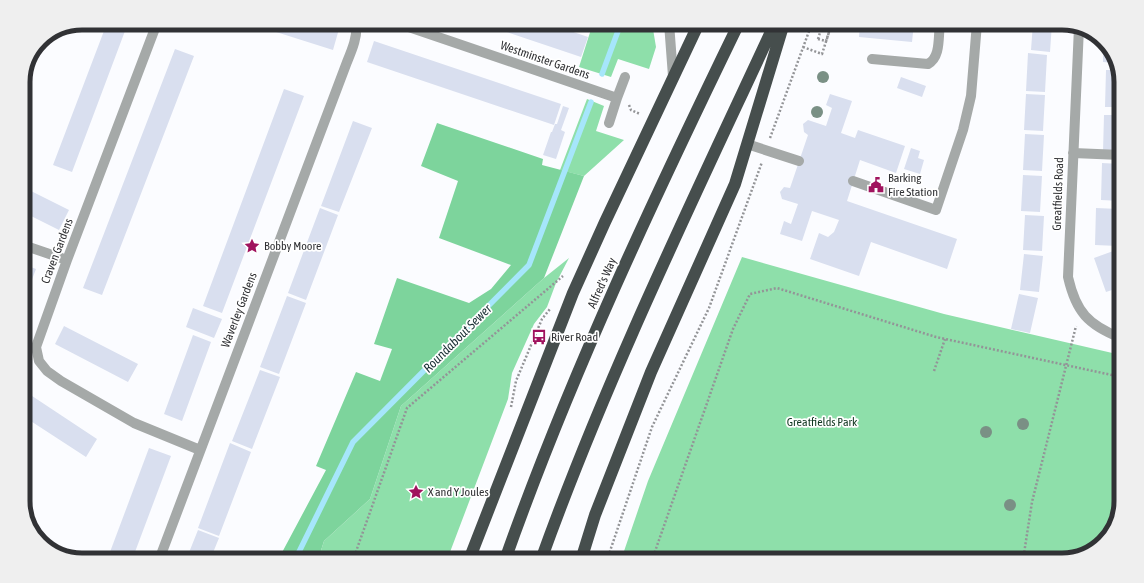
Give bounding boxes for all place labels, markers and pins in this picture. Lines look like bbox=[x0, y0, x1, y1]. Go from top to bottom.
place label: Barking Fire Station bbox=[888, 171, 938, 199]
public building icon: Barking Fire Station bbox=[867, 176, 885, 194]
place icon: Bobby Moore bbox=[243, 237, 261, 255]
place label: Bobby Moore bbox=[264, 239, 321, 253]
bus stop icon: River Road bbox=[530, 328, 548, 346]
place label: River Road bbox=[551, 330, 598, 344]
place icon: X and Y Joules bbox=[407, 483, 425, 501]
place label: X and Y Joules bbox=[428, 485, 489, 499]

